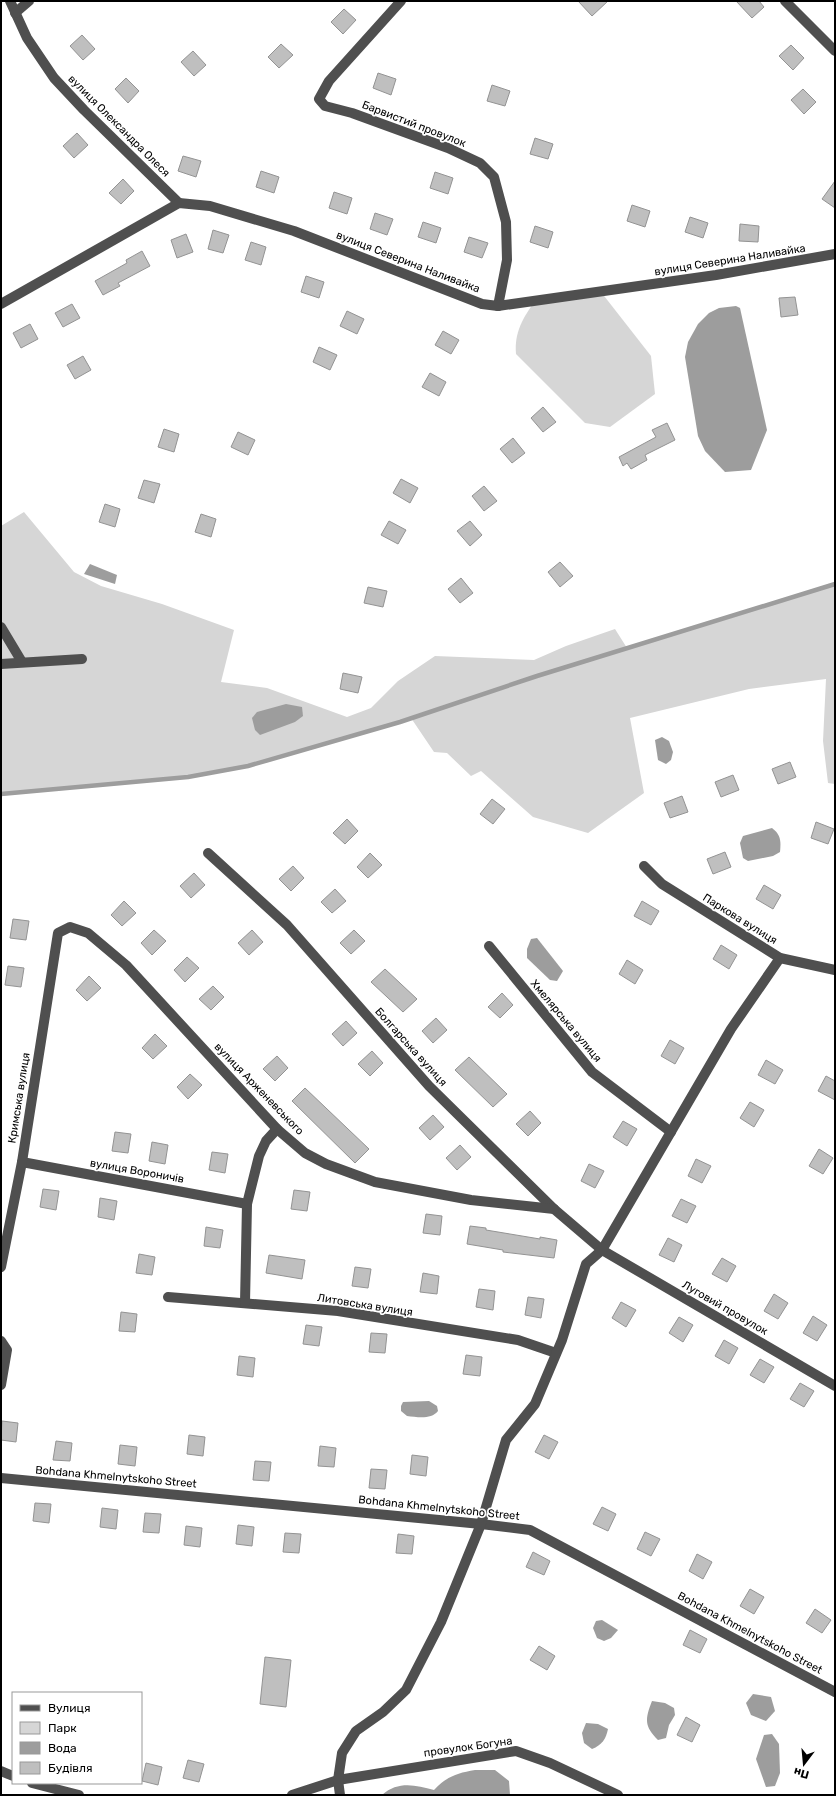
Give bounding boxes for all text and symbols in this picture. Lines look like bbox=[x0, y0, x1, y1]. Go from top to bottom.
street label: вулиця Олександра Олеся bbox=[65, 72, 173, 180]
street label: Барвистий провулок bbox=[360, 98, 468, 150]
street label: вулиця Северина Наливайка bbox=[334, 229, 482, 295]
street label: вулиця Северина Наливайка bbox=[653, 242, 807, 278]
street label: Паркова вулиця bbox=[700, 891, 780, 947]
street label: Хмелярська вулиця bbox=[528, 977, 604, 1065]
street label: Болгарська вулиця bbox=[372, 1005, 450, 1089]
street label: вулиця Арженевського bbox=[212, 1040, 306, 1138]
street label: Кримська вулиця bbox=[5, 1052, 33, 1144]
street label: вулиця Вороничів bbox=[89, 1156, 185, 1186]
street label: Луговий провулок bbox=[680, 1278, 770, 1338]
street label: Литовська вулиця bbox=[316, 1291, 414, 1319]
street label: Bohdana Khmelnytskoho Street bbox=[35, 1463, 198, 1491]
street label: Bohdana Khmelnytskoho Street bbox=[358, 1493, 521, 1523]
street label: Bohdana Khmelnytskoho Street bbox=[675, 1589, 825, 1677]
legend bbox=[12, 1692, 142, 1784]
text: Вулиця bbox=[48, 1701, 90, 1715]
text: Парк bbox=[48, 1721, 77, 1735]
street label: провулок Богуна bbox=[423, 1734, 513, 1760]
text: Вода bbox=[48, 1741, 77, 1755]
north arrow bbox=[784, 1744, 824, 1784]
text: Будівля bbox=[48, 1761, 93, 1775]
text: Пн bbox=[792, 1765, 810, 1781]

